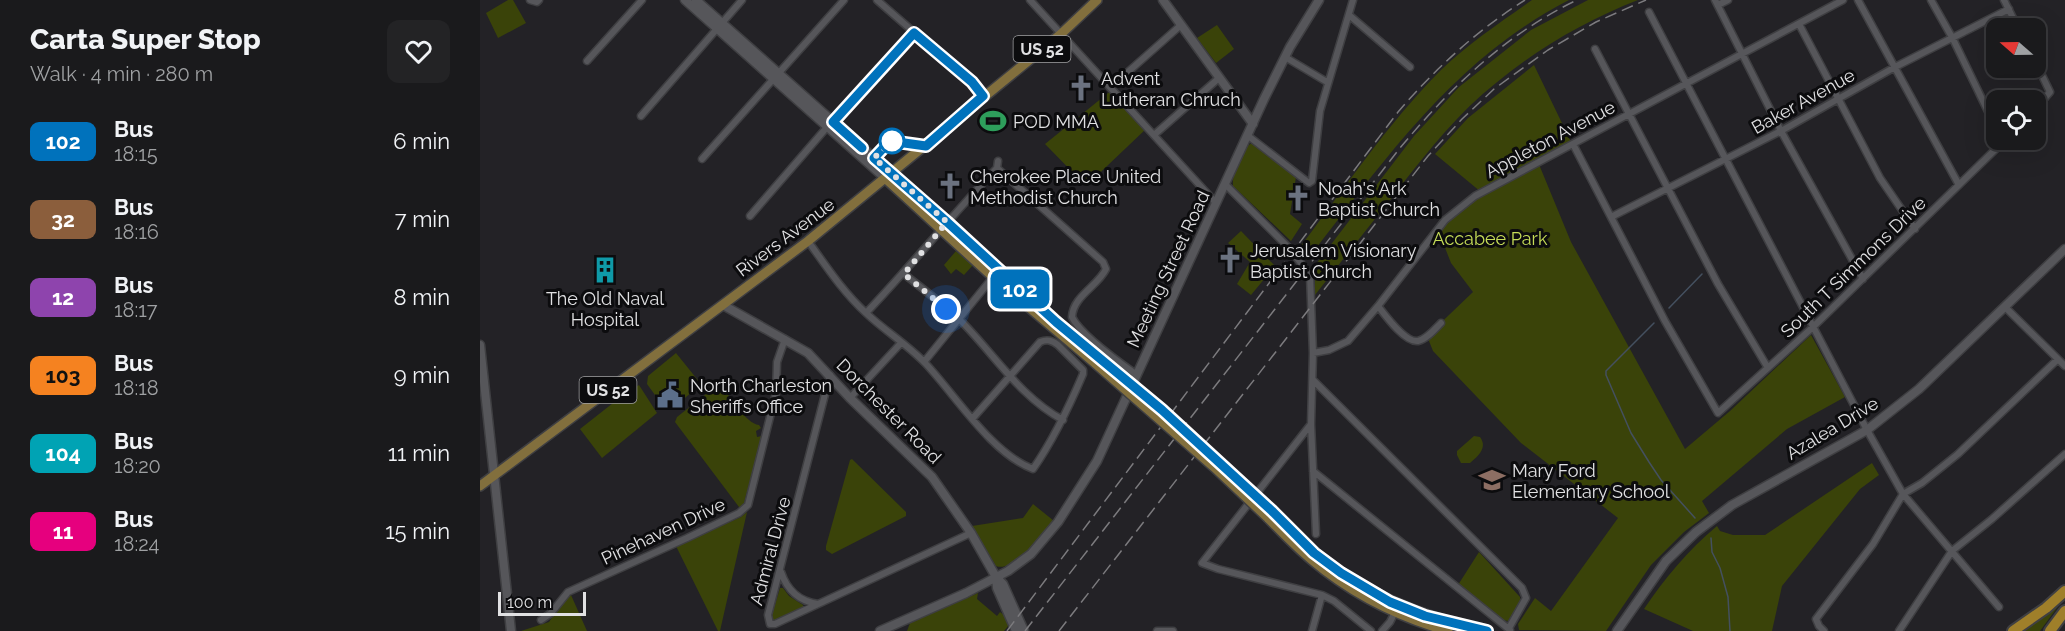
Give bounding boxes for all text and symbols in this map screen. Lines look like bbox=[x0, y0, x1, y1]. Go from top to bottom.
north arrow bbox=[1986, 18, 2046, 78]
map controls bbox=[1986, 18, 2046, 150]
button: heart bbox=[387, 20, 450, 83]
text: Carta Super Stop bbox=[30, 23, 261, 56]
road number: US 52 bbox=[1014, 36, 1070, 62]
text: Walk · 4 min · 280 m bbox=[30, 62, 213, 86]
street label: Baker Avenue bbox=[1748, 64, 1859, 138]
place label: Advent Lutheran Chruch bbox=[1101, 68, 1241, 110]
church icon: Advent Lutheran Chruch bbox=[1066, 73, 1096, 103]
button: locate bbox=[1986, 90, 2046, 150]
street label: Appleton Avenue bbox=[1481, 96, 1619, 182]
sports icon: POD MMA bbox=[978, 106, 1008, 136]
place label: POD MMA bbox=[1013, 111, 1099, 132]
text: Bus bbox=[114, 116, 153, 142]
text: 6 min bbox=[393, 128, 450, 154]
unlabelled marker bbox=[879, 128, 905, 154]
text: 102 bbox=[45, 129, 81, 154]
text: 18:15 bbox=[114, 142, 158, 166]
place label: Cherokee Place United Methodist Church bbox=[970, 166, 1161, 208]
church icon: Cherokee Place United Methodist Church bbox=[935, 171, 965, 201]
place label: Noah's Ark Baptist Church bbox=[1318, 178, 1440, 220]
church icon: Noah's Ark Baptist Church bbox=[1283, 183, 1313, 213]
street label: Meeting Street Road bbox=[1122, 187, 1214, 351]
street label: South T Simmons Drive bbox=[1776, 192, 1930, 342]
street label: Rivers Avenue bbox=[732, 193, 839, 281]
text: Bus bbox=[114, 194, 153, 220]
text: 7 min bbox=[395, 206, 450, 232]
text: 32 bbox=[51, 207, 75, 232]
text: 18:16 bbox=[114, 220, 159, 244]
park label: Accabee Park bbox=[1433, 228, 1548, 249]
place label: Jerusalem Visionary Baptist Church bbox=[1250, 240, 1417, 282]
church icon: Jerusalem Visionary Baptist Church bbox=[1215, 245, 1245, 275]
building icon: The Old Naval Hospital bbox=[590, 255, 620, 285]
line badge: 102 bbox=[986, 270, 1054, 308]
text: Bus bbox=[114, 272, 153, 298]
text: 102 bbox=[1002, 277, 1038, 302]
text: 8 min bbox=[394, 284, 450, 310]
text: 12 bbox=[52, 285, 74, 310]
place label: The Old Naval Hospital bbox=[546, 288, 664, 330]
your location bbox=[931, 294, 961, 324]
text: 18:17 bbox=[114, 298, 157, 322]
text: Bus bbox=[114, 350, 153, 376]
street label: Dorchester Road bbox=[832, 354, 946, 468]
text: 9 min bbox=[394, 362, 450, 388]
text: 103 bbox=[46, 363, 81, 388]
place label: North Charleston Sheriffs Office bbox=[690, 375, 832, 417]
text: 18:18 bbox=[114, 376, 159, 400]
road number: US 52 bbox=[580, 377, 636, 403]
public building icon: North Charleston Sheriffs Office bbox=[655, 380, 685, 410]
street label: Azalea Drive bbox=[1782, 392, 1882, 464]
text: Bus bbox=[114, 428, 153, 454]
text: 11 min bbox=[388, 440, 450, 466]
text: 104 bbox=[45, 441, 81, 466]
text: 18:20 bbox=[114, 454, 161, 478]
place label: Mary Ford Elementary School bbox=[1512, 460, 1670, 502]
school or university icon: Mary Ford Elementary School bbox=[1477, 465, 1507, 495]
street label: Pinehaven Drive bbox=[598, 493, 729, 569]
street label: Admiral Drive bbox=[745, 494, 795, 608]
text: Bus bbox=[114, 506, 153, 532]
text: 15 min bbox=[385, 518, 450, 544]
text: 11 bbox=[53, 519, 73, 544]
text: 18:24 bbox=[114, 532, 160, 556]
scale bar bbox=[498, 589, 586, 616]
text: 100 m bbox=[507, 593, 552, 612]

